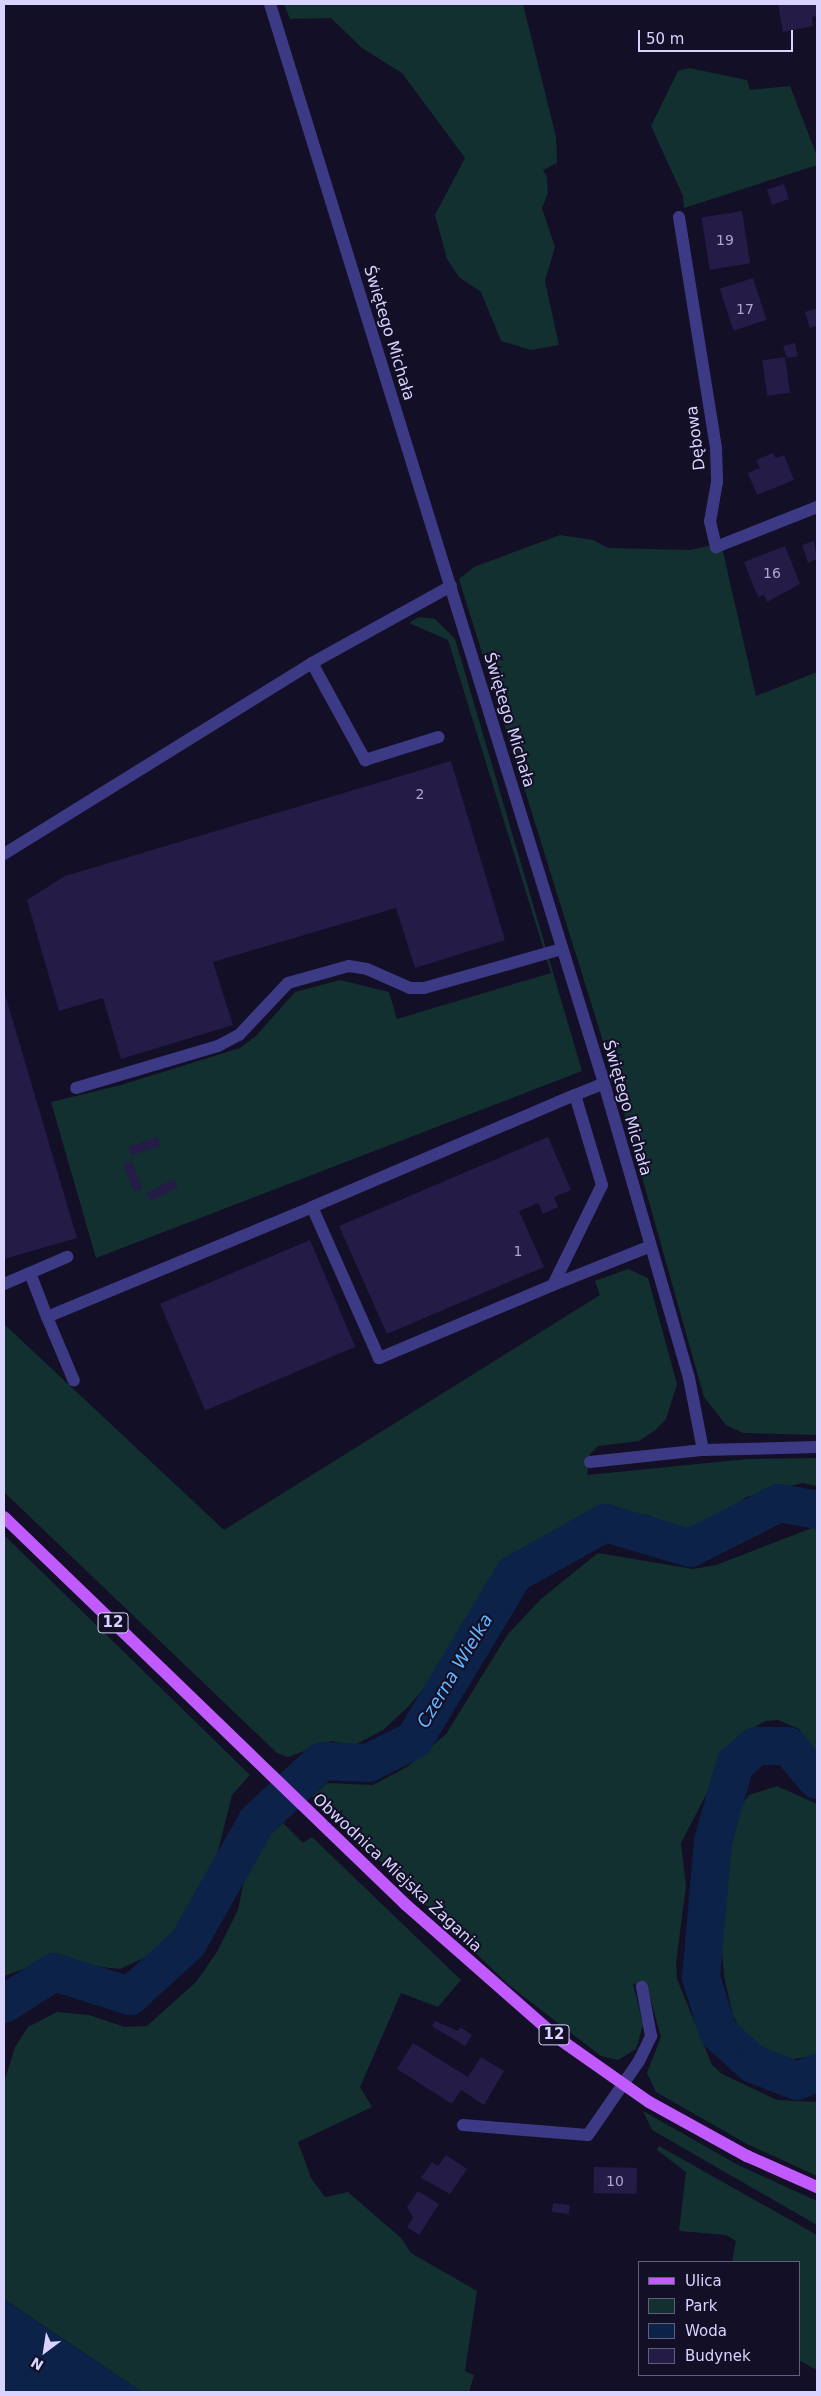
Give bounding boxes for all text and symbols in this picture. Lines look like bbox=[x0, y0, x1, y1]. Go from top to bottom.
scale bar bbox=[641, 20, 796, 52]
text: 50 m bbox=[646, 30, 684, 48]
house number: 19 bbox=[716, 232, 734, 248]
street label: Świętego Michała bbox=[359, 263, 419, 403]
house number: 17 bbox=[736, 301, 754, 317]
street label: Dębowa bbox=[683, 405, 709, 471]
house number: 16 bbox=[763, 565, 781, 581]
street label: Świętego Michała bbox=[479, 650, 539, 790]
house number: 2 bbox=[416, 786, 424, 802]
street label: Świętego Michała bbox=[598, 1038, 656, 1178]
house number: 1 bbox=[514, 1243, 522, 1259]
road number: 12 bbox=[97, 1610, 129, 1636]
water label: Czerna Wielka bbox=[413, 1610, 497, 1732]
street label: Obwodnica Miejska Żagania bbox=[309, 1790, 485, 1956]
road number: 12 bbox=[538, 2022, 570, 2048]
house number: 10 bbox=[606, 2173, 624, 2189]
legend bbox=[638, 2261, 801, 2376]
text: Ulica bbox=[685, 2272, 722, 2290]
text: Park bbox=[685, 2297, 717, 2315]
text: Woda bbox=[685, 2322, 727, 2340]
north arrow bbox=[20, 2326, 70, 2376]
text: Budynek bbox=[685, 2347, 751, 2365]
text: N bbox=[28, 2354, 46, 2374]

